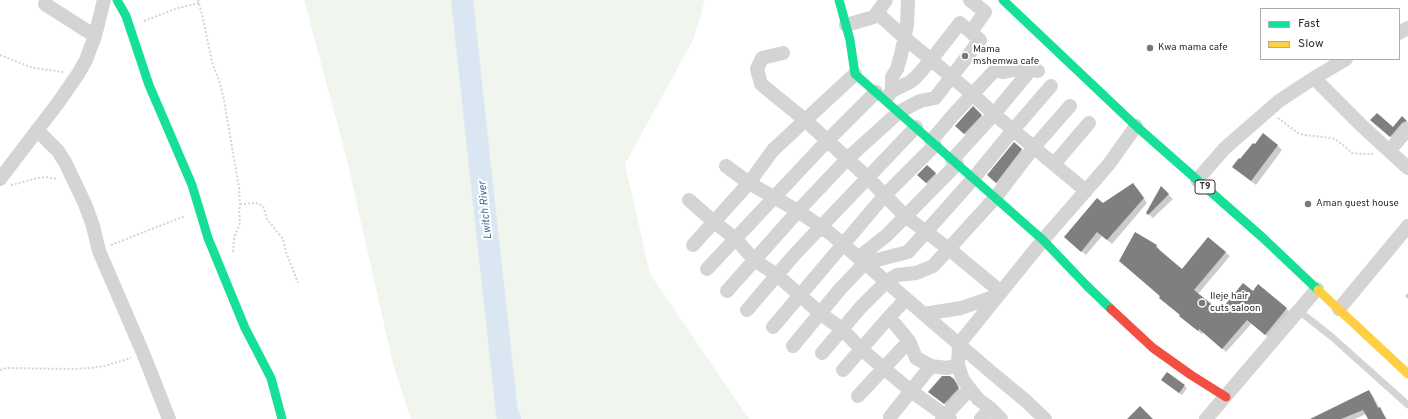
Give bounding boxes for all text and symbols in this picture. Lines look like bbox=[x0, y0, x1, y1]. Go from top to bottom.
legend bbox=[1260, 8, 1400, 60]
text: Fast bbox=[1298, 16, 1320, 32]
text: Slow bbox=[1298, 36, 1324, 52]
place label: Kwa mama cafe bbox=[1158, 42, 1228, 54]
marker: Kwa mama cafe bbox=[1145, 43, 1155, 53]
place label: Mama mshemwa cafe bbox=[973, 44, 1039, 68]
marker: Mama mshemwa cafe bbox=[960, 51, 970, 61]
water label: Lwitch River bbox=[476, 180, 496, 240]
road number: T9 bbox=[1195, 180, 1215, 194]
place label: Aman guest house bbox=[1316, 198, 1399, 210]
marker: Aman guest house bbox=[1303, 199, 1313, 209]
place label: Ileje hair cuts saloon bbox=[1210, 291, 1261, 314]
marker: Ileje hair cuts saloon bbox=[1197, 298, 1207, 308]

